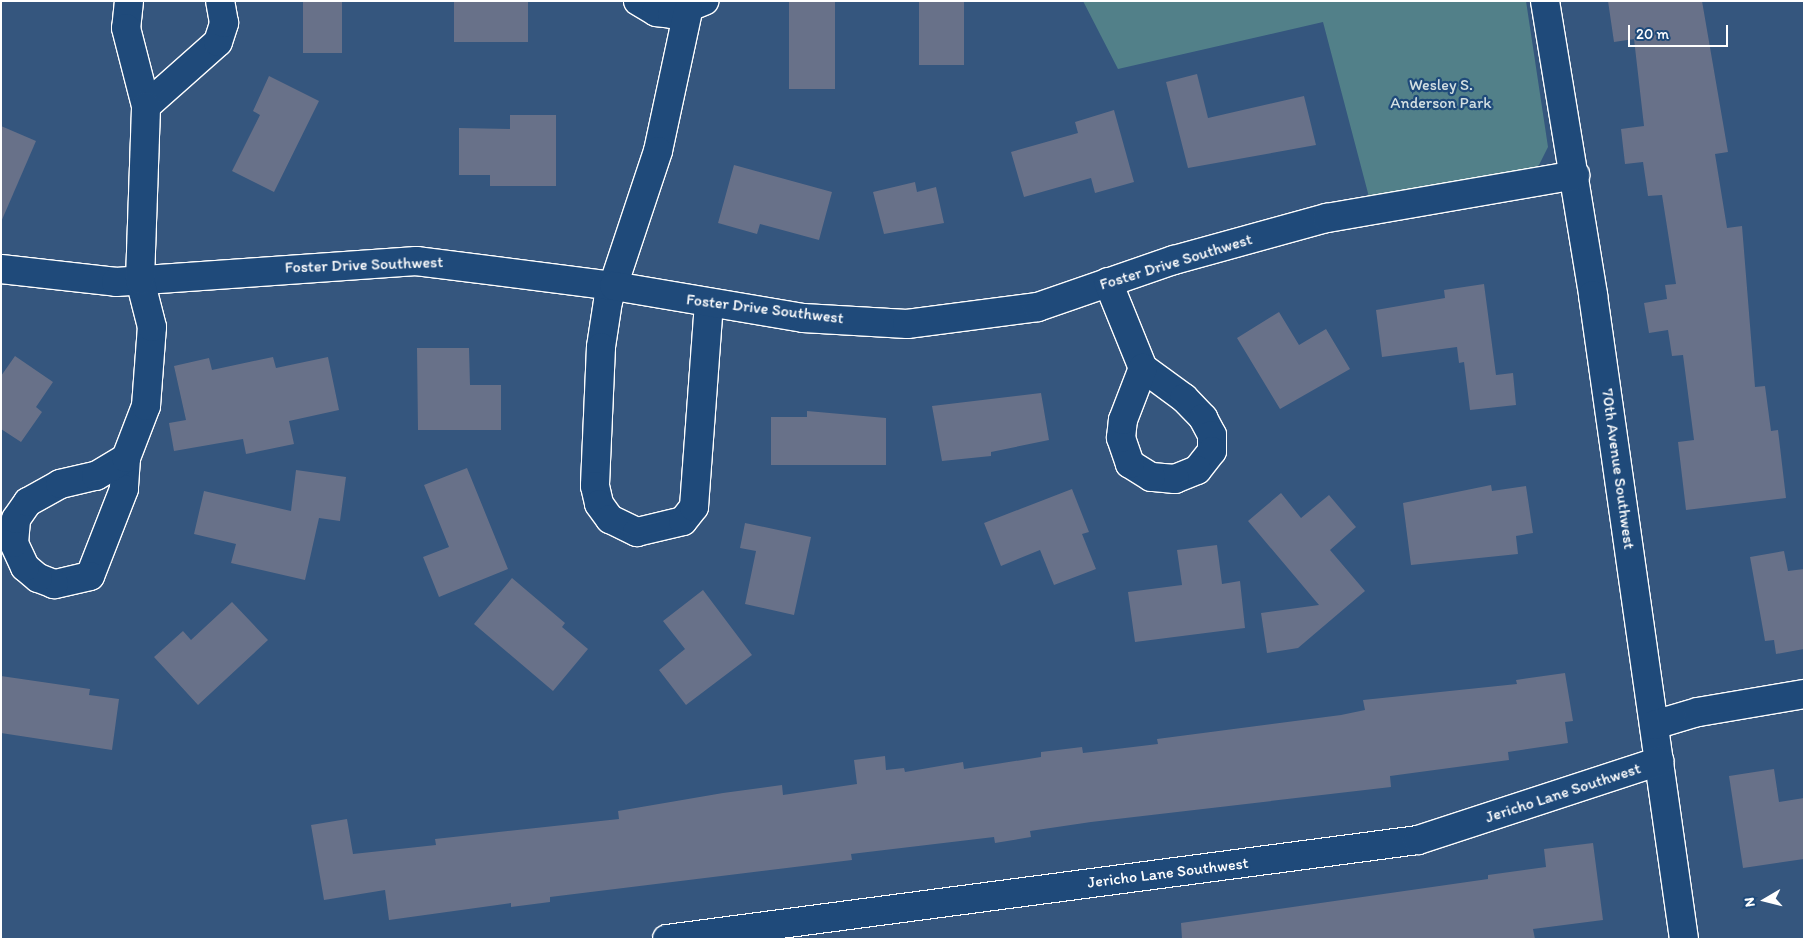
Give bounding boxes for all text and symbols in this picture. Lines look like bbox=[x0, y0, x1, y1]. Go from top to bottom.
scale bar bbox=[1630, 15, 1730, 47]
text: 20 m bbox=[1636, 25, 1669, 43]
park label: Wesley S. Anderson Park bbox=[1391, 75, 1491, 113]
street label: Foster Drive Southwest bbox=[1098, 230, 1254, 294]
street label: Foster Drive Southwest bbox=[285, 253, 443, 277]
street label: Foster Drive Southwest bbox=[685, 290, 845, 328]
street label: 70th Avenue Southwest bbox=[1597, 388, 1639, 550]
street label: Jericho Lane Southwest bbox=[1483, 759, 1643, 827]
street label: Jericho Lane Southwest bbox=[1086, 854, 1250, 892]
north arrow bbox=[1740, 875, 1790, 925]
text: N bbox=[1741, 896, 1759, 908]

